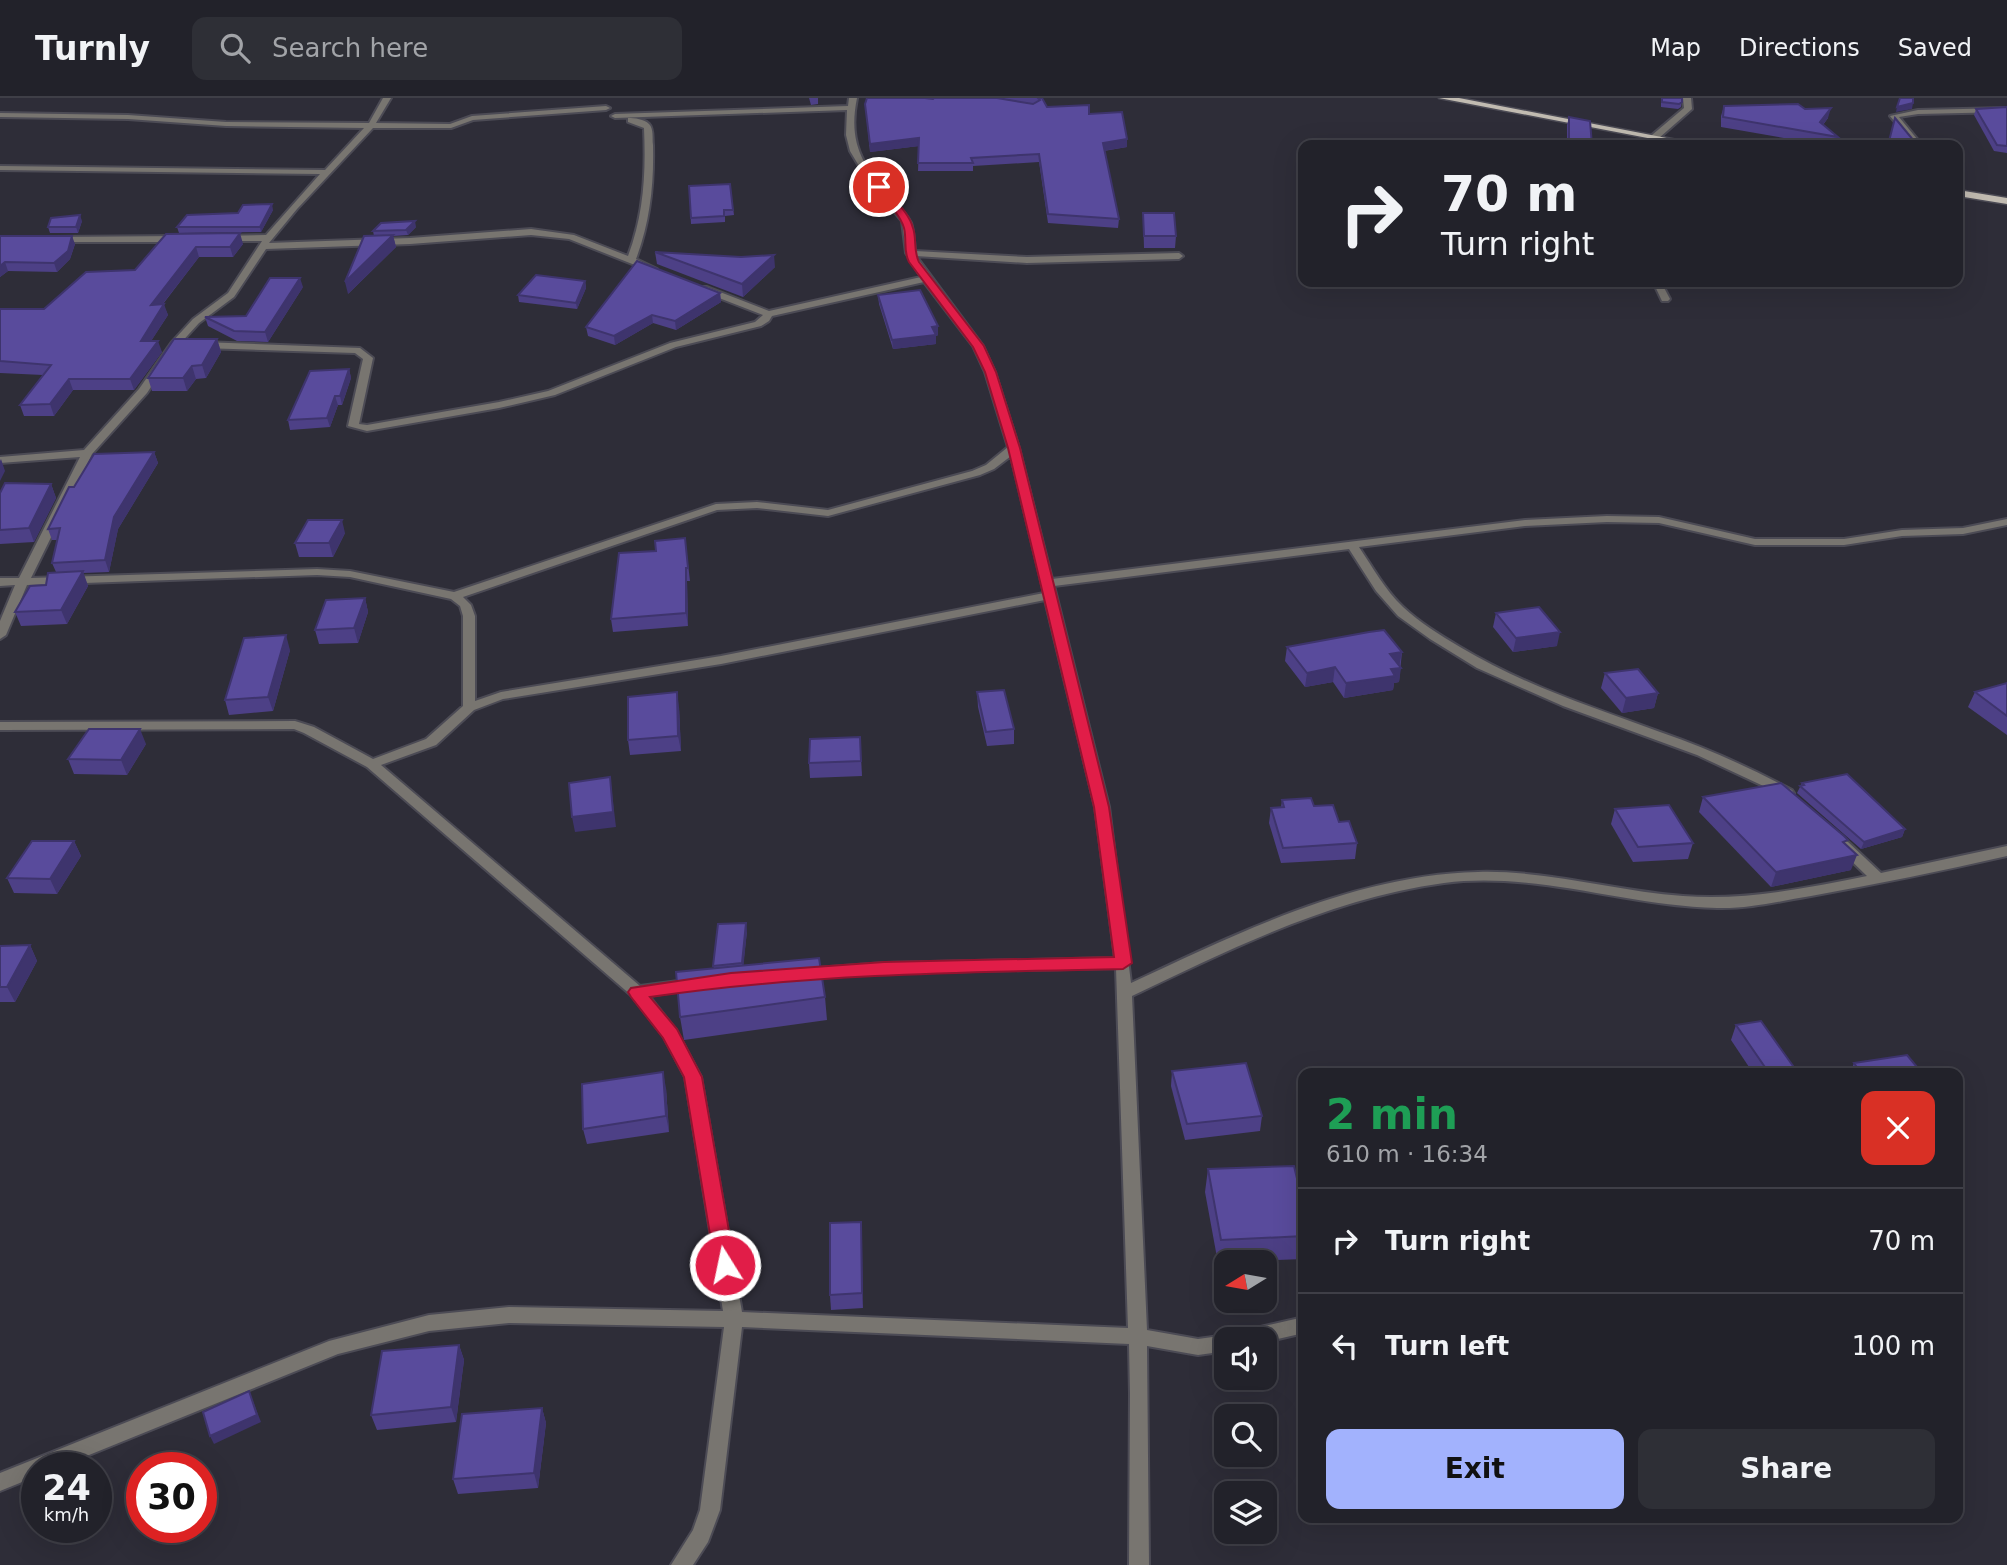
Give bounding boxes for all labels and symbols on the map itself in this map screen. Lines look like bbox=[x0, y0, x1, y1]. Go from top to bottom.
pin bbox=[849, 157, 909, 217]
position arrow bbox=[688, 1228, 762, 1302]
north arrow bbox=[1214, 1250, 1278, 1312]
speed limit sign: 30 bbox=[126, 1452, 217, 1543]

